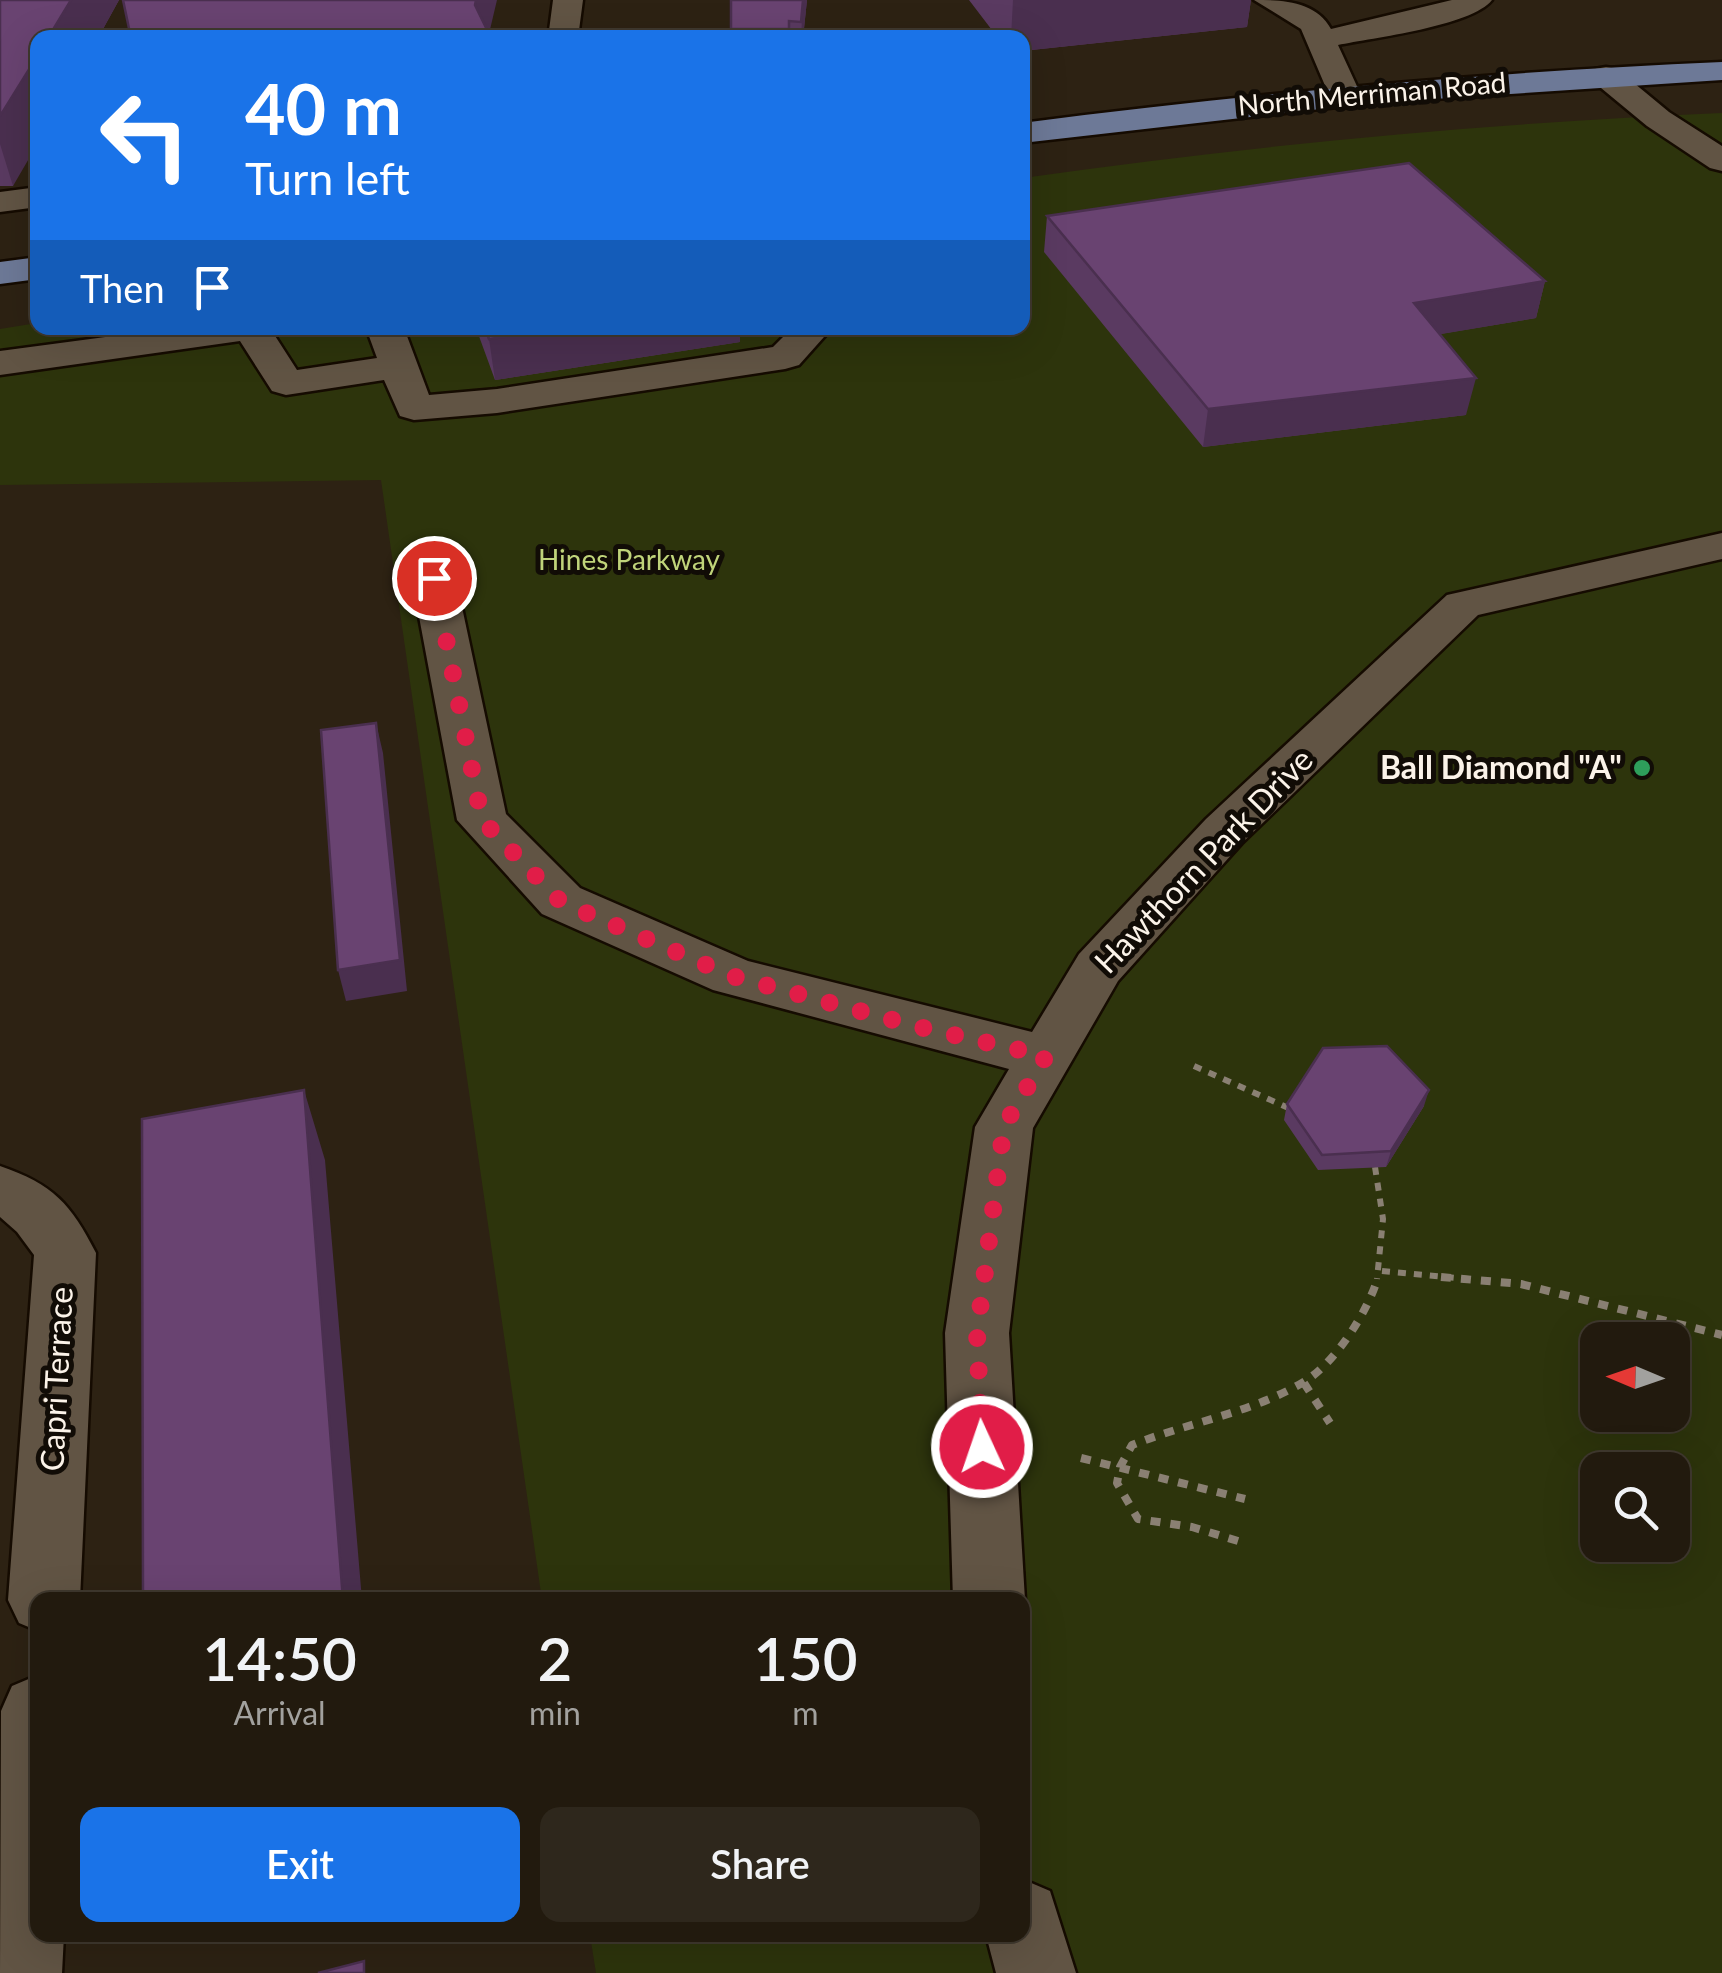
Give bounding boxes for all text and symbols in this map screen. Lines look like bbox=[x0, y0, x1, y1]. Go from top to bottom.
street label: North Merriman Road bbox=[1236, 64, 1507, 122]
text: 40 m bbox=[245, 66, 402, 150]
icon: left bbox=[80, 70, 210, 200]
text: Turn left bbox=[245, 151, 410, 205]
icon: arrive bbox=[185, 260, 240, 315]
text: Then bbox=[80, 265, 165, 311]
pin bbox=[392, 536, 477, 621]
park label: Hines Parkway bbox=[538, 542, 721, 576]
icon: arrive bbox=[407, 551, 462, 606]
street label: Hawthorn Park Drive bbox=[1086, 740, 1320, 980]
place label: Ball Diamond "A" bbox=[1380, 747, 1622, 786]
marker: Ball Diamond "A" bbox=[1631, 757, 1653, 779]
street label: Capri Terrace bbox=[31, 1286, 80, 1472]
north arrow bbox=[1580, 1322, 1690, 1432]
map controls bbox=[1580, 1322, 1690, 1562]
position arrow bbox=[930, 1395, 1034, 1499]
button: search bbox=[1580, 1452, 1690, 1562]
text: 14:50 bbox=[202, 1622, 357, 1694]
text: 2 bbox=[538, 1622, 572, 1694]
text: 150 bbox=[753, 1622, 858, 1694]
text: Arrival bbox=[233, 1693, 326, 1732]
text: min bbox=[529, 1693, 581, 1732]
text: m bbox=[792, 1693, 819, 1732]
button: Exit bbox=[80, 1807, 520, 1922]
button: Share bbox=[540, 1807, 980, 1922]

